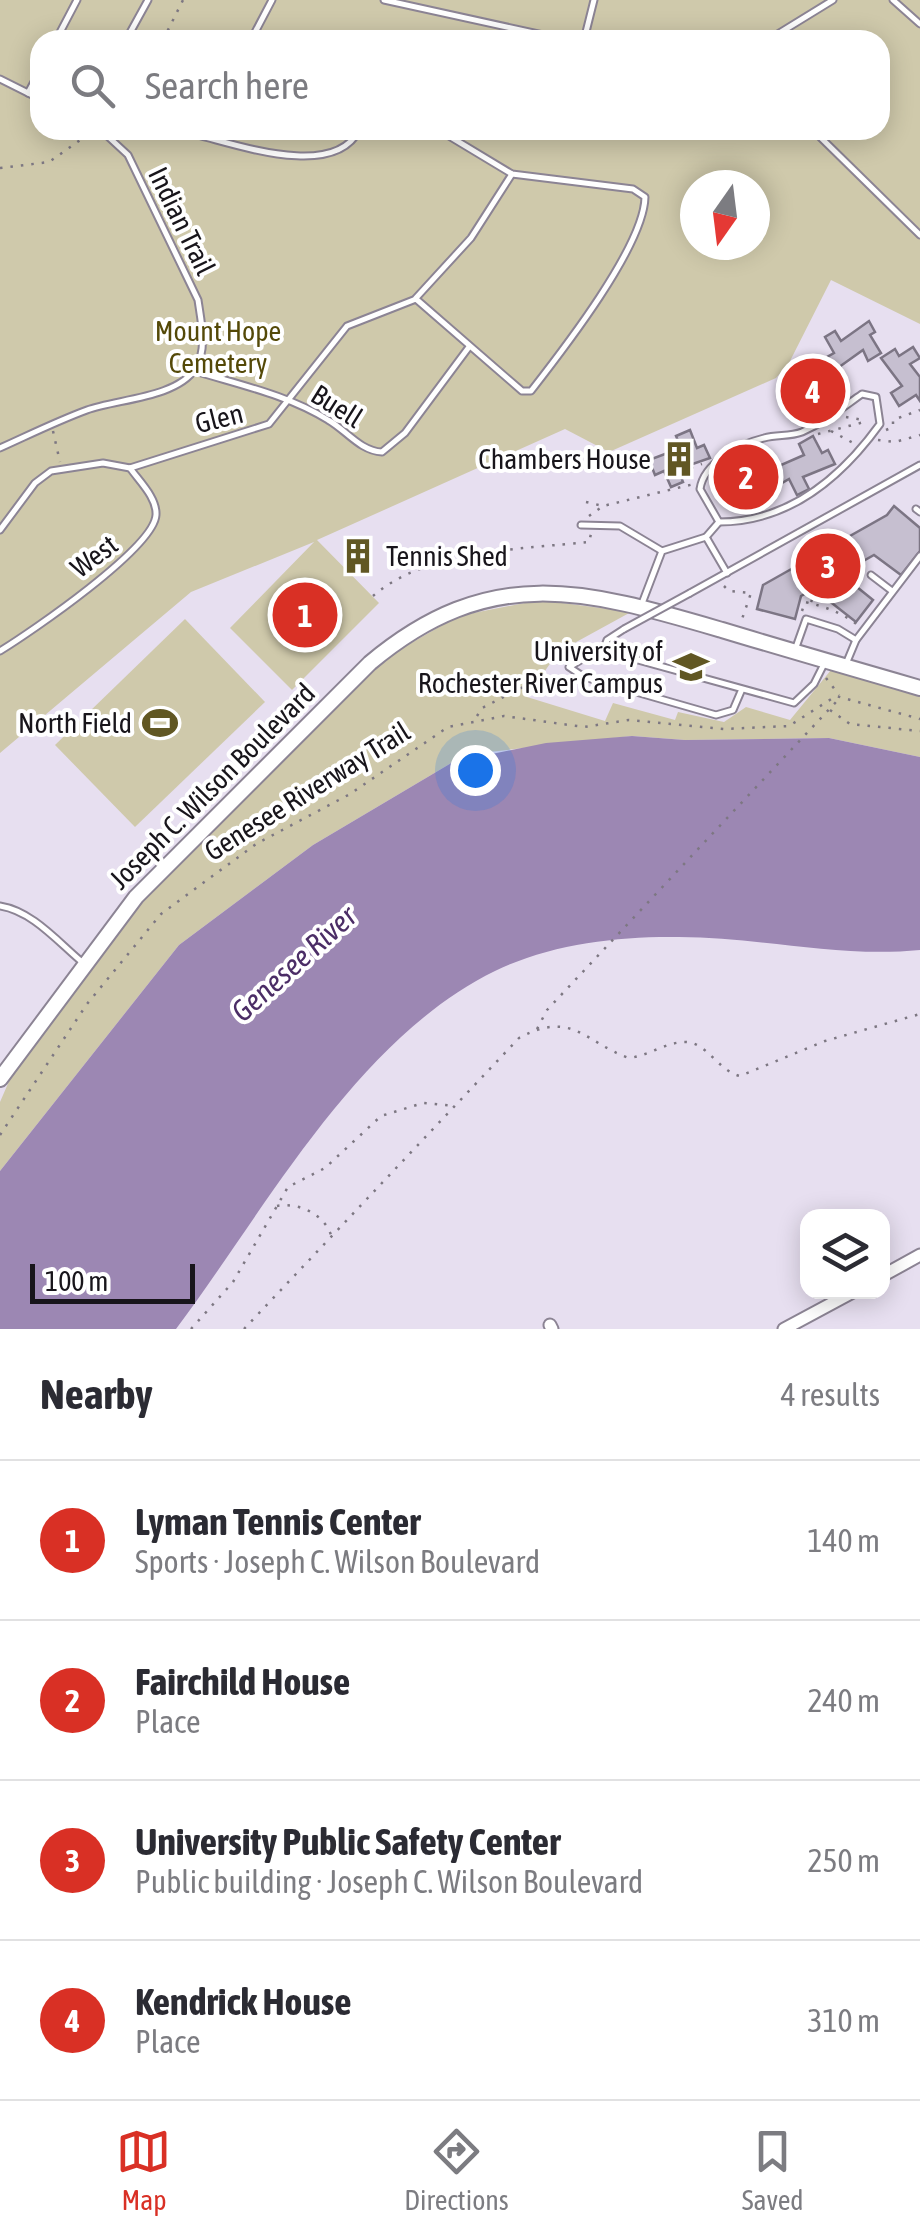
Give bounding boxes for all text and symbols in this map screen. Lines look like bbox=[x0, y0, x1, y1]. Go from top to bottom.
search box bbox=[30, 30, 890, 140]
icon: search bbox=[65, 58, 120, 113]
text: Search here bbox=[145, 64, 309, 107]
street label: Indian Trail bbox=[142, 162, 222, 281]
north arrow bbox=[680, 170, 770, 260]
park label: Mount Hope Cemetery bbox=[155, 315, 281, 379]
pin: 4 bbox=[780, 354, 846, 428]
street label: Buell bbox=[305, 378, 369, 434]
street label: Glen bbox=[192, 397, 246, 439]
building icon: Chambers House bbox=[660, 440, 698, 478]
pin: 2 bbox=[714, 440, 778, 514]
place label: Chambers House bbox=[478, 443, 651, 475]
street label: West bbox=[64, 528, 124, 584]
pin: 3 bbox=[796, 528, 860, 604]
building icon: Tennis Shed bbox=[339, 537, 377, 575]
place label: Tennis Shed bbox=[386, 540, 508, 572]
pin: 1 bbox=[272, 578, 338, 652]
place label: University of Rochester River Campus bbox=[418, 635, 663, 699]
school or university icon: University of Rochester River Campus bbox=[672, 648, 710, 686]
street label: Joseph C. Wilson Boulevard bbox=[103, 677, 321, 895]
sports icon: North Field bbox=[141, 704, 179, 742]
place label: North Field bbox=[18, 707, 132, 739]
street label: Genesee Riverway Trail bbox=[199, 715, 416, 867]
your location bbox=[450, 745, 501, 796]
water label: Genesee River bbox=[224, 898, 363, 1028]
map controls bbox=[800, 1209, 890, 1299]
button: layers bbox=[800, 1209, 890, 1299]
scale bar bbox=[30, 1259, 195, 1304]
text: 100 m bbox=[45, 1265, 108, 1297]
text: Nearby bbox=[40, 1370, 153, 1418]
text: 4 results bbox=[781, 1376, 880, 1413]
text: Lyman Tennis Center bbox=[135, 1500, 421, 1543]
text: 1 bbox=[65, 1522, 80, 1559]
text: 140 m bbox=[807, 1522, 880, 1559]
text: Sports · Joseph C. Wilson Boulevard bbox=[135, 1543, 540, 1580]
text: Fairchild House bbox=[135, 1660, 350, 1703]
text: 2 bbox=[65, 1682, 80, 1719]
text: 240 m bbox=[807, 1682, 880, 1719]
text: Place bbox=[135, 1703, 200, 1740]
text: University Public Safety Center bbox=[135, 1820, 560, 1863]
text: 3 bbox=[65, 1842, 80, 1879]
text: 250 m bbox=[807, 1842, 880, 1879]
text: Public building · Joseph C. Wilson Boulevard bbox=[135, 1863, 643, 1900]
text: Kendrick House bbox=[135, 1980, 351, 2023]
text: 4 bbox=[65, 2002, 80, 2039]
text: 310 m bbox=[807, 2002, 880, 2039]
text: Place bbox=[135, 2023, 200, 2060]
tab: Map bbox=[116, 2124, 171, 2216]
tab: Directions bbox=[404, 2124, 509, 2216]
tab: Saved bbox=[742, 2124, 804, 2216]

